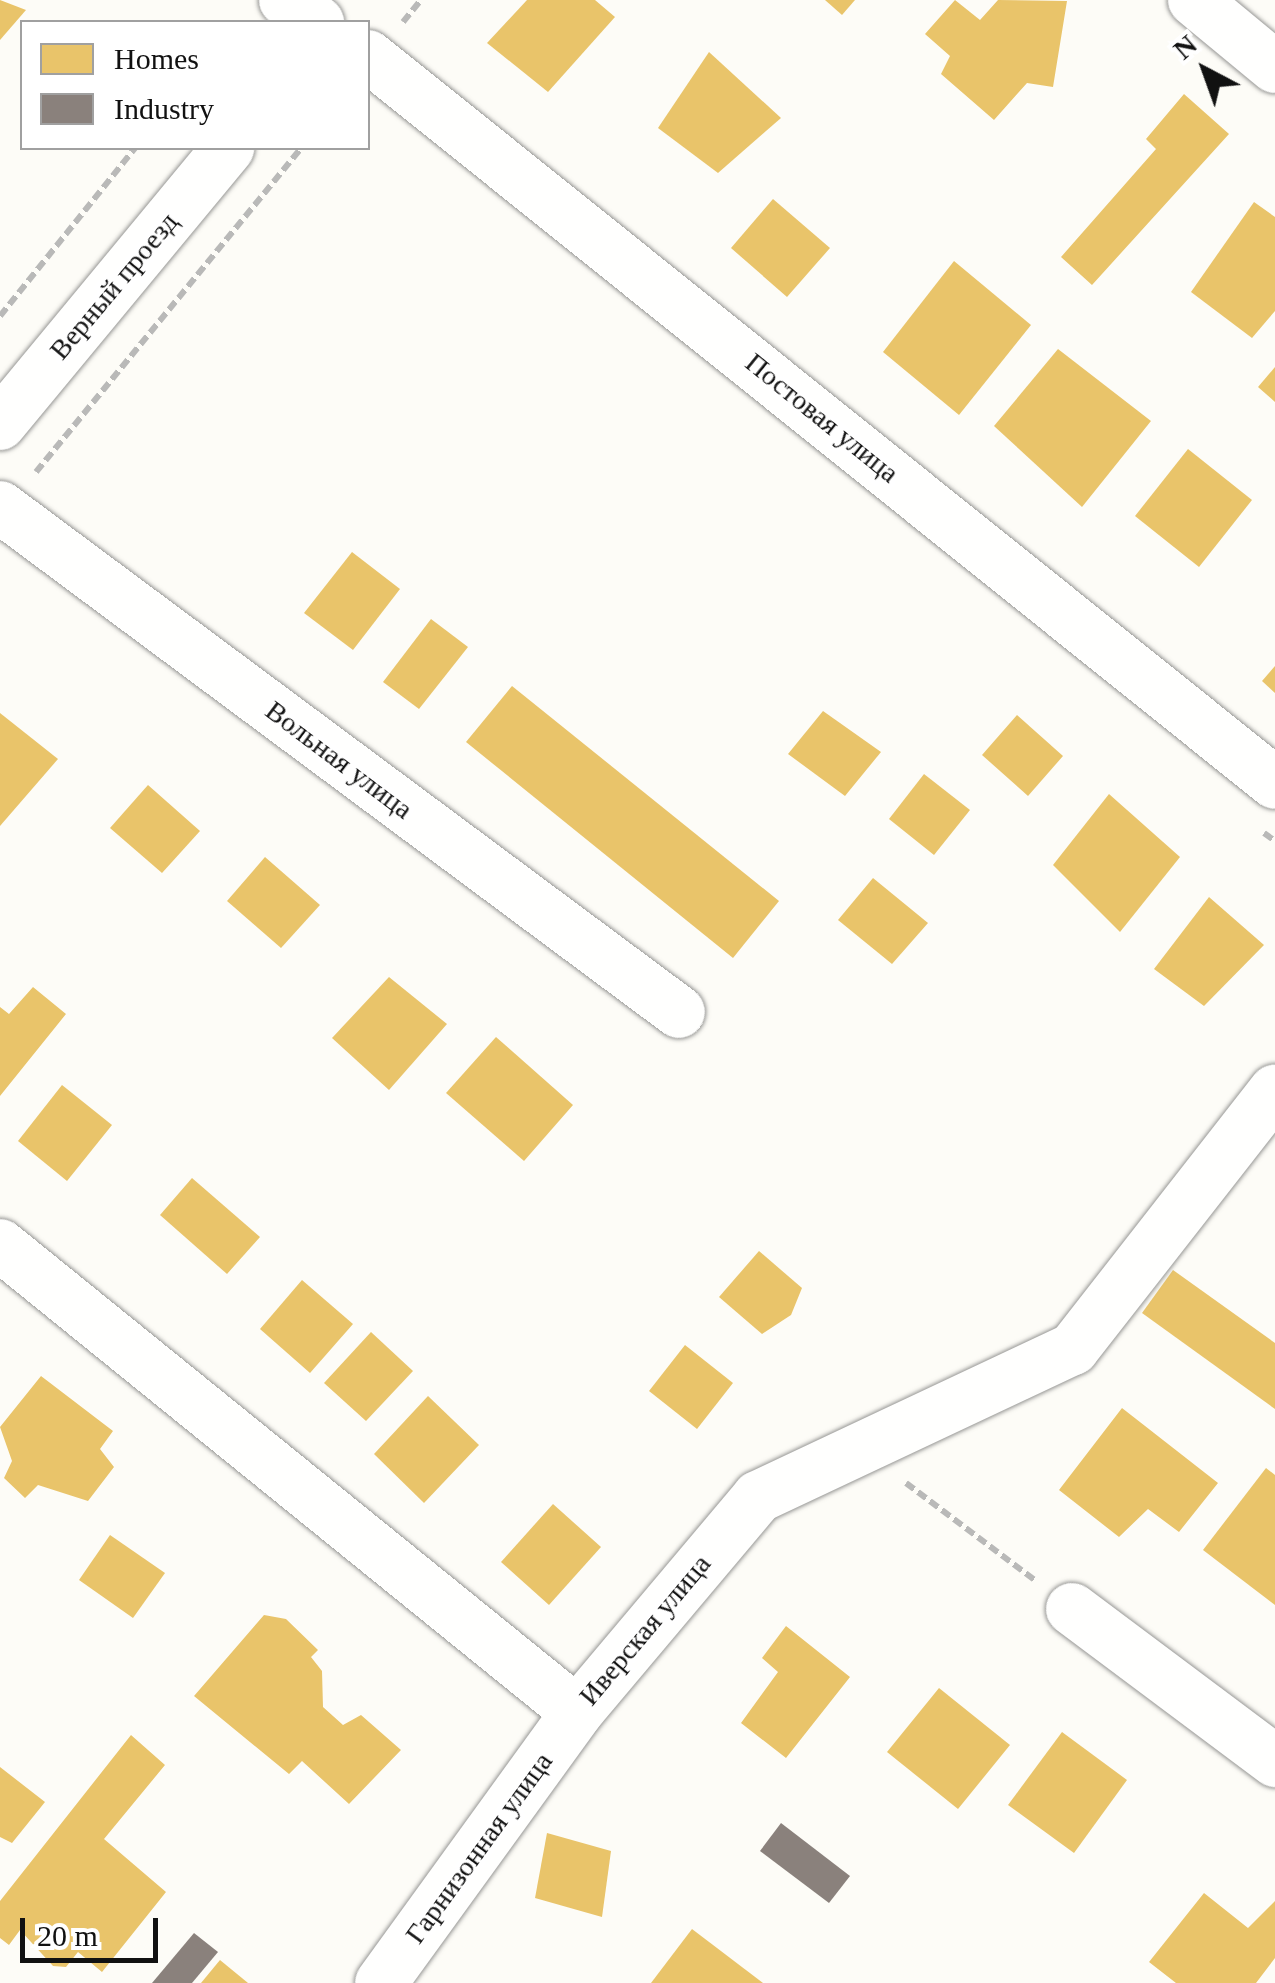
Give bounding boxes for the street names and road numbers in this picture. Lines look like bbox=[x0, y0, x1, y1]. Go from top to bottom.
street label: Верный проезд bbox=[43, 206, 185, 366]
street label: Постовая улица bbox=[739, 346, 905, 490]
street label: Вольная улица bbox=[259, 694, 419, 826]
street label: Иверская улица bbox=[572, 1548, 718, 1712]
street label: Гарнизонная улица bbox=[398, 1746, 560, 1950]

